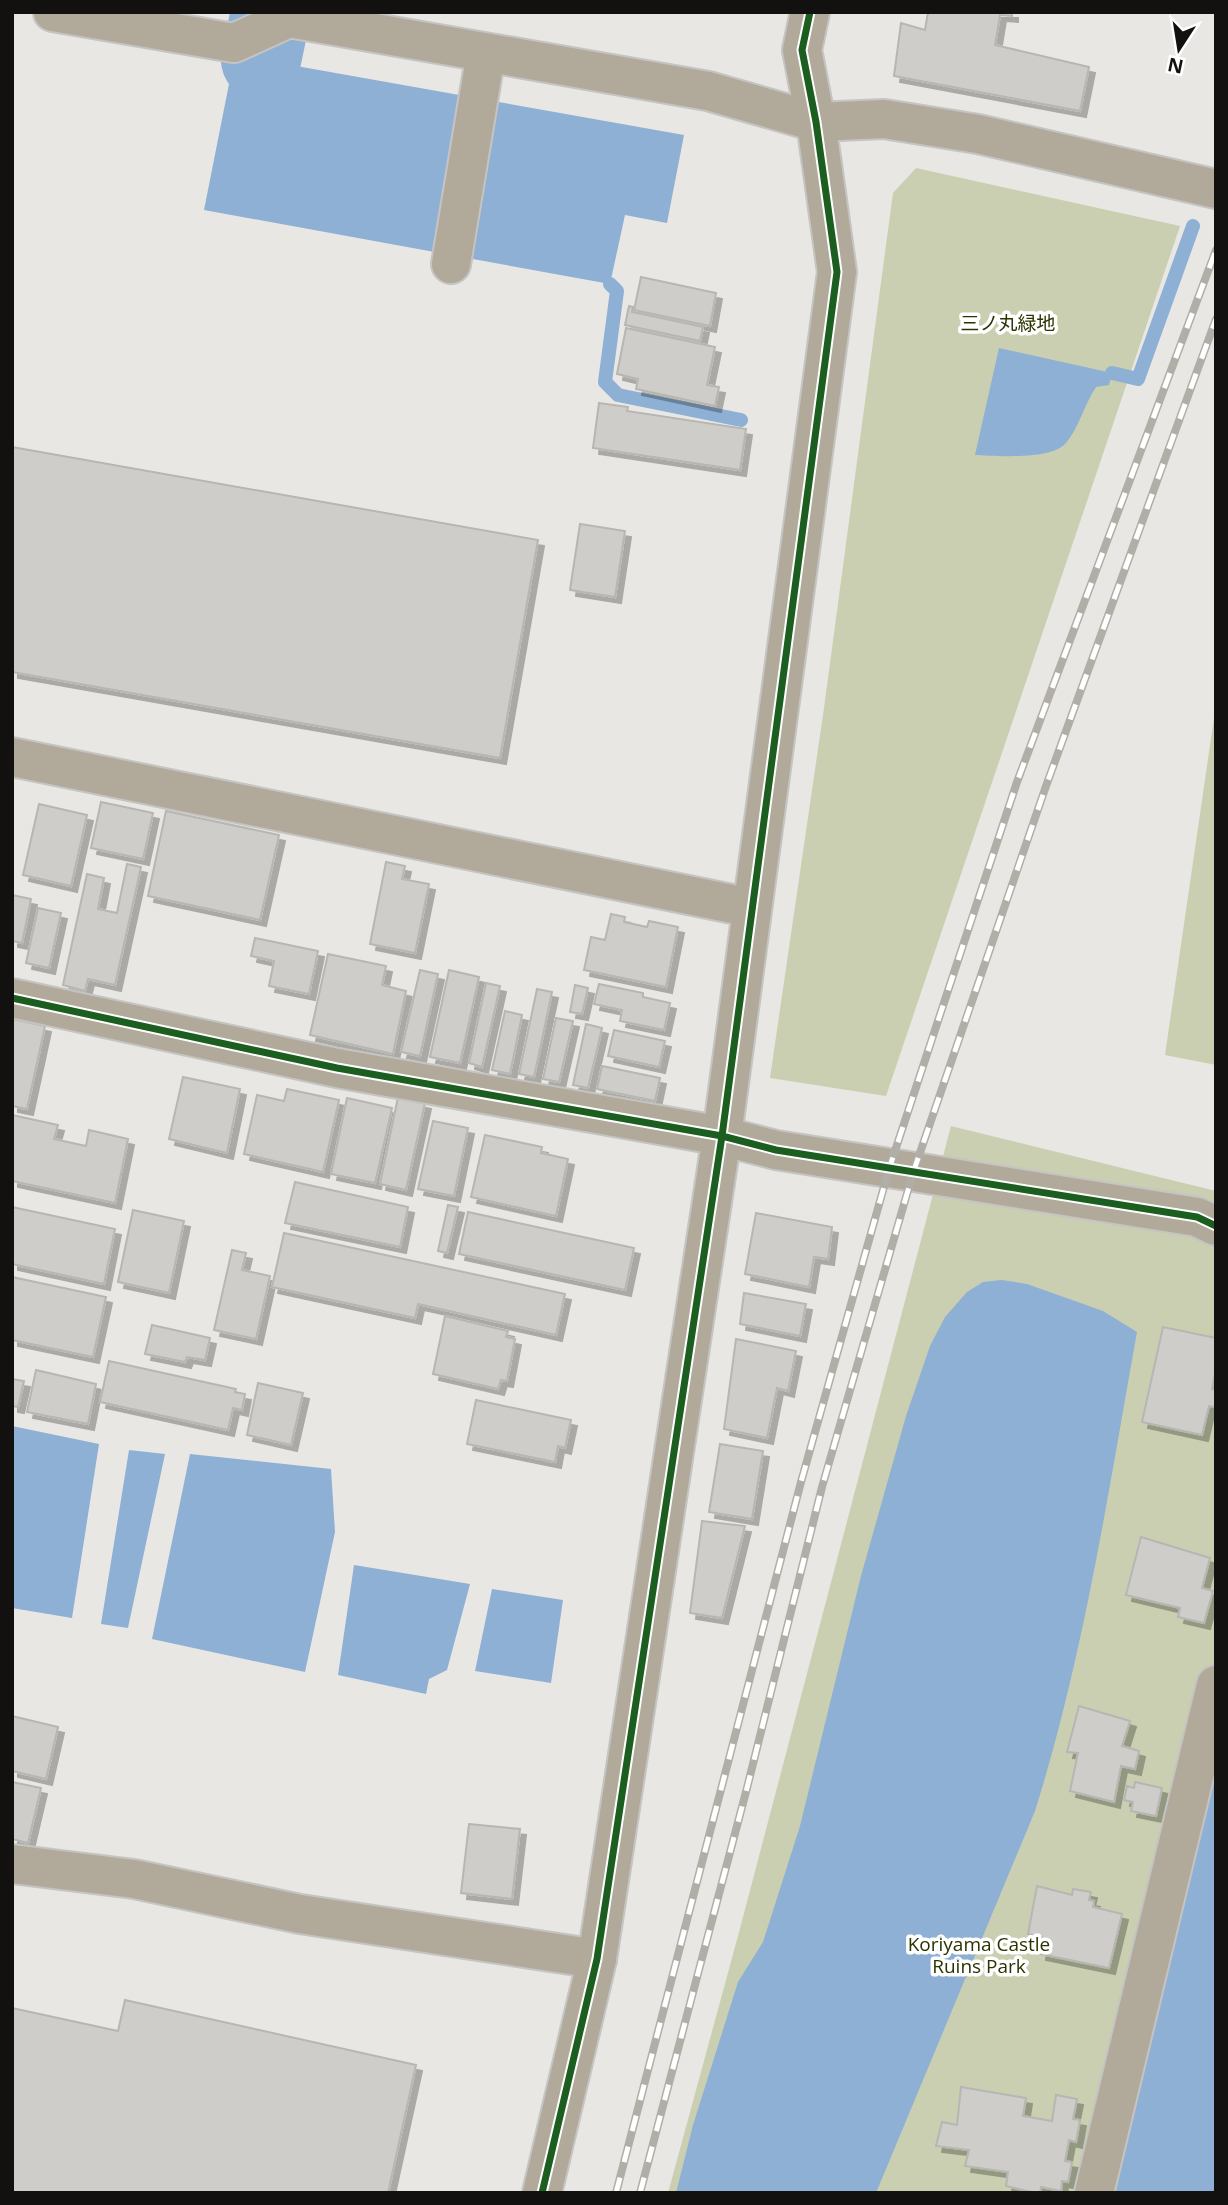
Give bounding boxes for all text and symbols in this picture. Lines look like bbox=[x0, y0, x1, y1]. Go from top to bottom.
north arrow bbox=[1144, 14, 1214, 84]
text: N bbox=[1165, 51, 1186, 80]
park label: 三ノ丸緑地 bbox=[960, 310, 1056, 336]
park label: Koriyama Castle Ruins Park bbox=[908, 1931, 1050, 1979]

